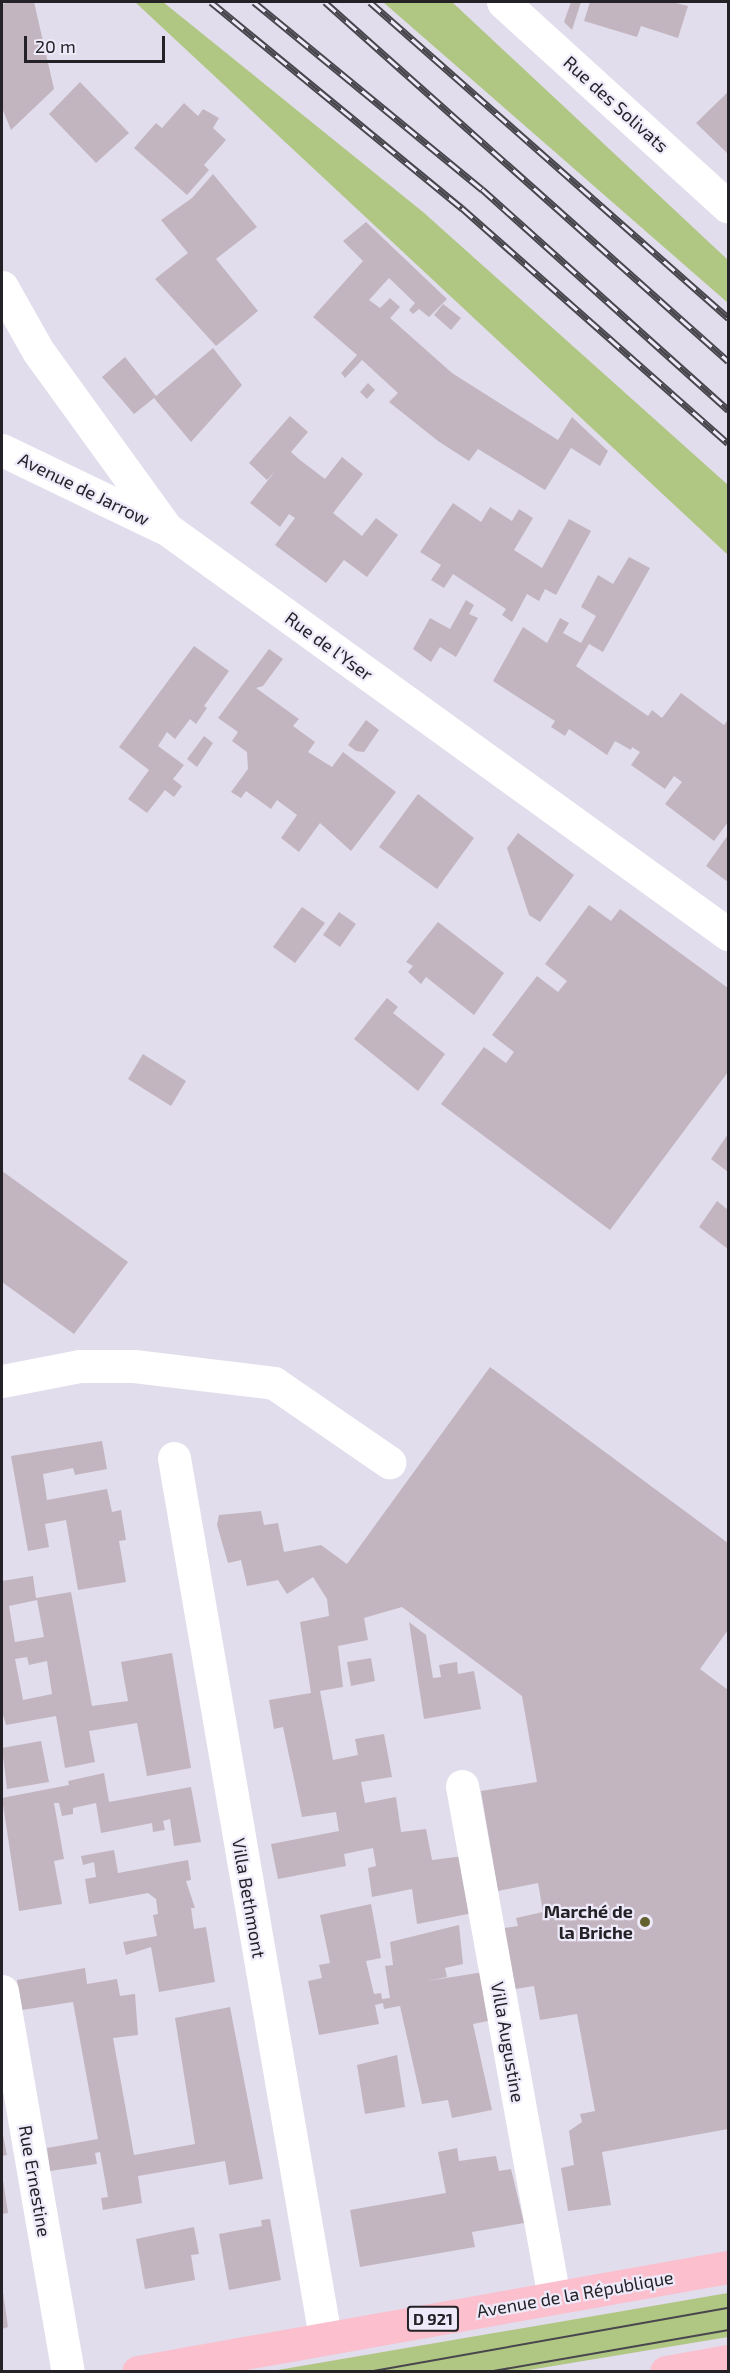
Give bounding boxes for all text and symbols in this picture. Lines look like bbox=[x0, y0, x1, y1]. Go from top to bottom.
scale bar bbox=[27, 24, 168, 62]
text: 20 m bbox=[35, 35, 76, 57]
street label: Rue des Solivats bbox=[559, 51, 673, 157]
street label: Avenue de Jarrow bbox=[15, 448, 153, 530]
street label: Rue de l'Yser bbox=[281, 607, 377, 685]
street label: Villa Bethmont bbox=[228, 1836, 270, 1960]
place label: Marché de la Briche bbox=[544, 1901, 633, 1944]
marker: Marché de la Briche bbox=[638, 1915, 652, 1929]
street label: Villa Augustine bbox=[487, 1980, 529, 2104]
street label: Rue Ernestine bbox=[15, 2123, 55, 2239]
street label: Avenue de la République bbox=[475, 2266, 675, 2322]
road number: D 921 bbox=[406, 2306, 460, 2332]

